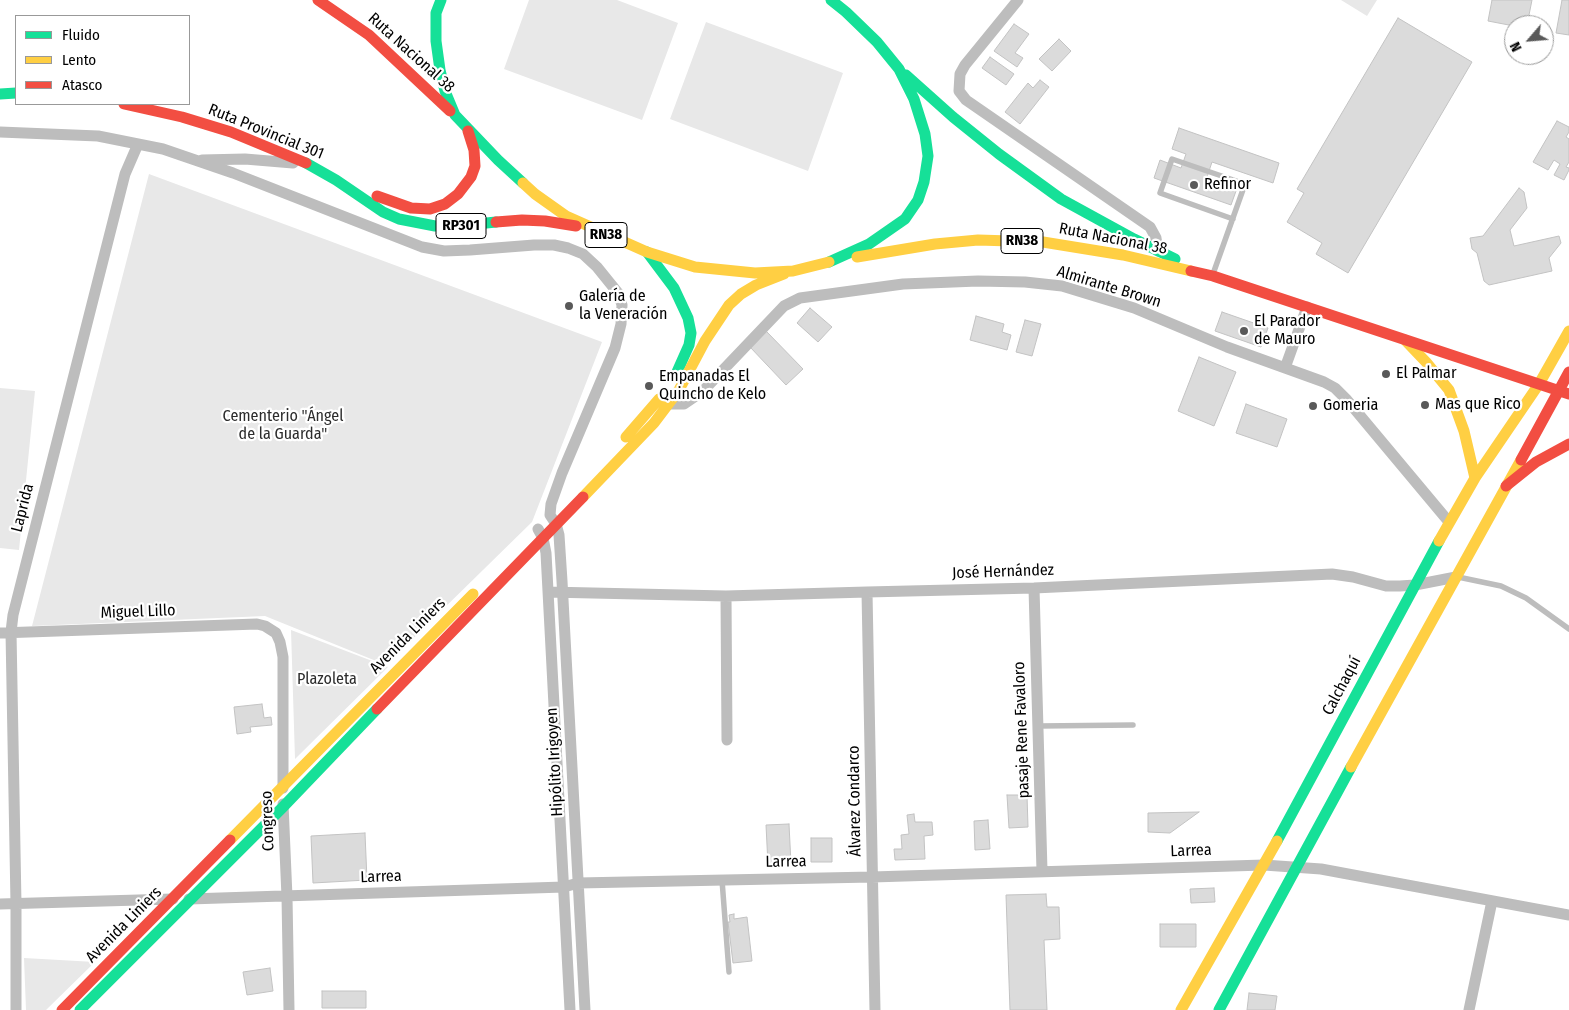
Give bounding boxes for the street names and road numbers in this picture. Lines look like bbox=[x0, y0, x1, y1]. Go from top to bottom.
street label: Ruta Nacional 38 bbox=[364, 9, 458, 97]
street label: Ruta Provincial 301 bbox=[205, 100, 327, 164]
road number: RP301 bbox=[436, 214, 486, 238]
street label: Ruta Nacional 38 bbox=[1057, 219, 1169, 259]
road number: RN38 bbox=[585, 222, 627, 248]
road number: RN38 bbox=[1001, 228, 1043, 254]
street label: Almirante Brown bbox=[1054, 262, 1164, 312]
street label: Laprida bbox=[8, 482, 38, 534]
street label: José Hernández bbox=[952, 561, 1054, 583]
street label: Avenida Liniers bbox=[366, 594, 450, 678]
street label: Miguel Lillo bbox=[100, 601, 176, 623]
street label: Calchaquí bbox=[1319, 653, 1365, 719]
street label: pasaje Rene Favaloro bbox=[1010, 661, 1034, 799]
street label: Hipólito Irigoyen bbox=[543, 707, 567, 817]
street label: Álvarez Condarco bbox=[844, 745, 866, 857]
street label: Congreso bbox=[257, 790, 279, 852]
street label: Larrea bbox=[1170, 841, 1212, 861]
street label: Larrea bbox=[765, 852, 807, 872]
street label: Larrea bbox=[360, 867, 402, 887]
street label: Avenida Liniers bbox=[82, 883, 166, 967]

